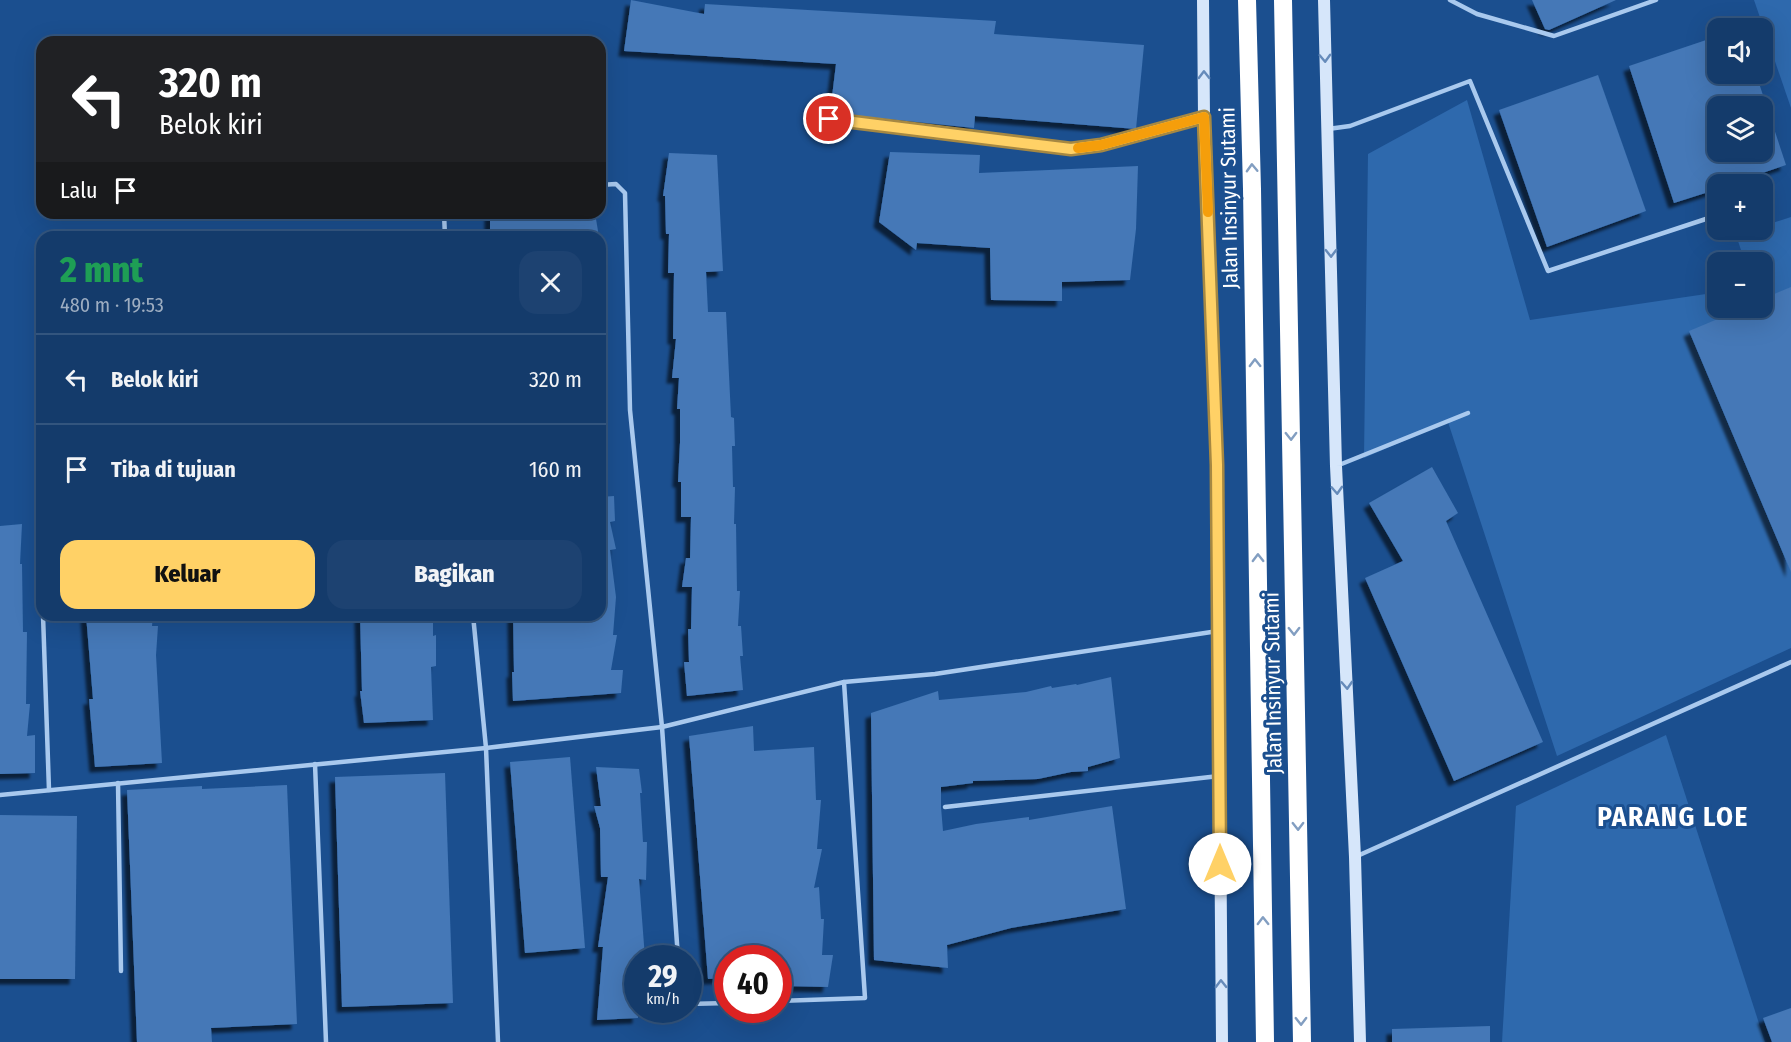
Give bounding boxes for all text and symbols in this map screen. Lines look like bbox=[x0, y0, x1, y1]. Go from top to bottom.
map controls bbox=[1707, 18, 1773, 318]
button: sound bbox=[1707, 18, 1773, 84]
one-way arrow bbox=[1319, 54, 1332, 63]
text: 320 m bbox=[159, 58, 262, 108]
icon: left bbox=[60, 60, 138, 138]
one-way arrow bbox=[1198, 70, 1210, 79]
pin bbox=[803, 93, 854, 144]
button: layers bbox=[1707, 96, 1773, 162]
icon: arrive bbox=[812, 102, 845, 135]
street label: Jalan Insinyur Sutami bbox=[1214, 107, 1244, 289]
text: Belok kiri bbox=[159, 109, 263, 141]
one-way arrow bbox=[1245, 163, 1258, 172]
icon: arrive bbox=[109, 174, 142, 207]
button: + bbox=[1707, 174, 1773, 240]
text: Lalu bbox=[60, 177, 97, 204]
text: 2 mnt bbox=[60, 248, 143, 292]
one-way arrow bbox=[1325, 249, 1337, 258]
button: close bbox=[519, 251, 582, 314]
button: − bbox=[1707, 252, 1773, 318]
text: 480 m · 19:53 bbox=[60, 293, 164, 317]
one-way arrow bbox=[1249, 358, 1261, 367]
icon: left bbox=[60, 363, 93, 396]
text: Belok kiri bbox=[111, 366, 199, 393]
text: 320 m bbox=[529, 366, 582, 393]
one-way arrow bbox=[1284, 432, 1297, 441]
icon: arrive bbox=[60, 453, 93, 486]
text: Tiba di tujuan bbox=[111, 456, 236, 483]
text: 160 m bbox=[529, 456, 582, 483]
one-way arrow bbox=[1331, 486, 1344, 495]
button: Keluar bbox=[60, 540, 315, 609]
button: Bagikan bbox=[327, 540, 582, 609]
one-way arrow bbox=[1252, 553, 1264, 562]
street label: Jalan Insinyur Sutami bbox=[1258, 592, 1288, 774]
one-way arrow bbox=[1288, 627, 1300, 636]
one-way arrow bbox=[1340, 681, 1353, 690]
district label: PARANG LOE bbox=[1597, 801, 1749, 833]
one-way arrow bbox=[1291, 822, 1304, 831]
position arrow bbox=[1188, 832, 1252, 896]
one-way arrow bbox=[1257, 916, 1269, 925]
speed limit sign: 40 bbox=[714, 945, 792, 1023]
text: 29 bbox=[648, 959, 678, 995]
one-way arrow bbox=[1215, 979, 1227, 988]
text: km/h bbox=[646, 990, 680, 1008]
one-way arrow bbox=[1295, 1017, 1307, 1026]

